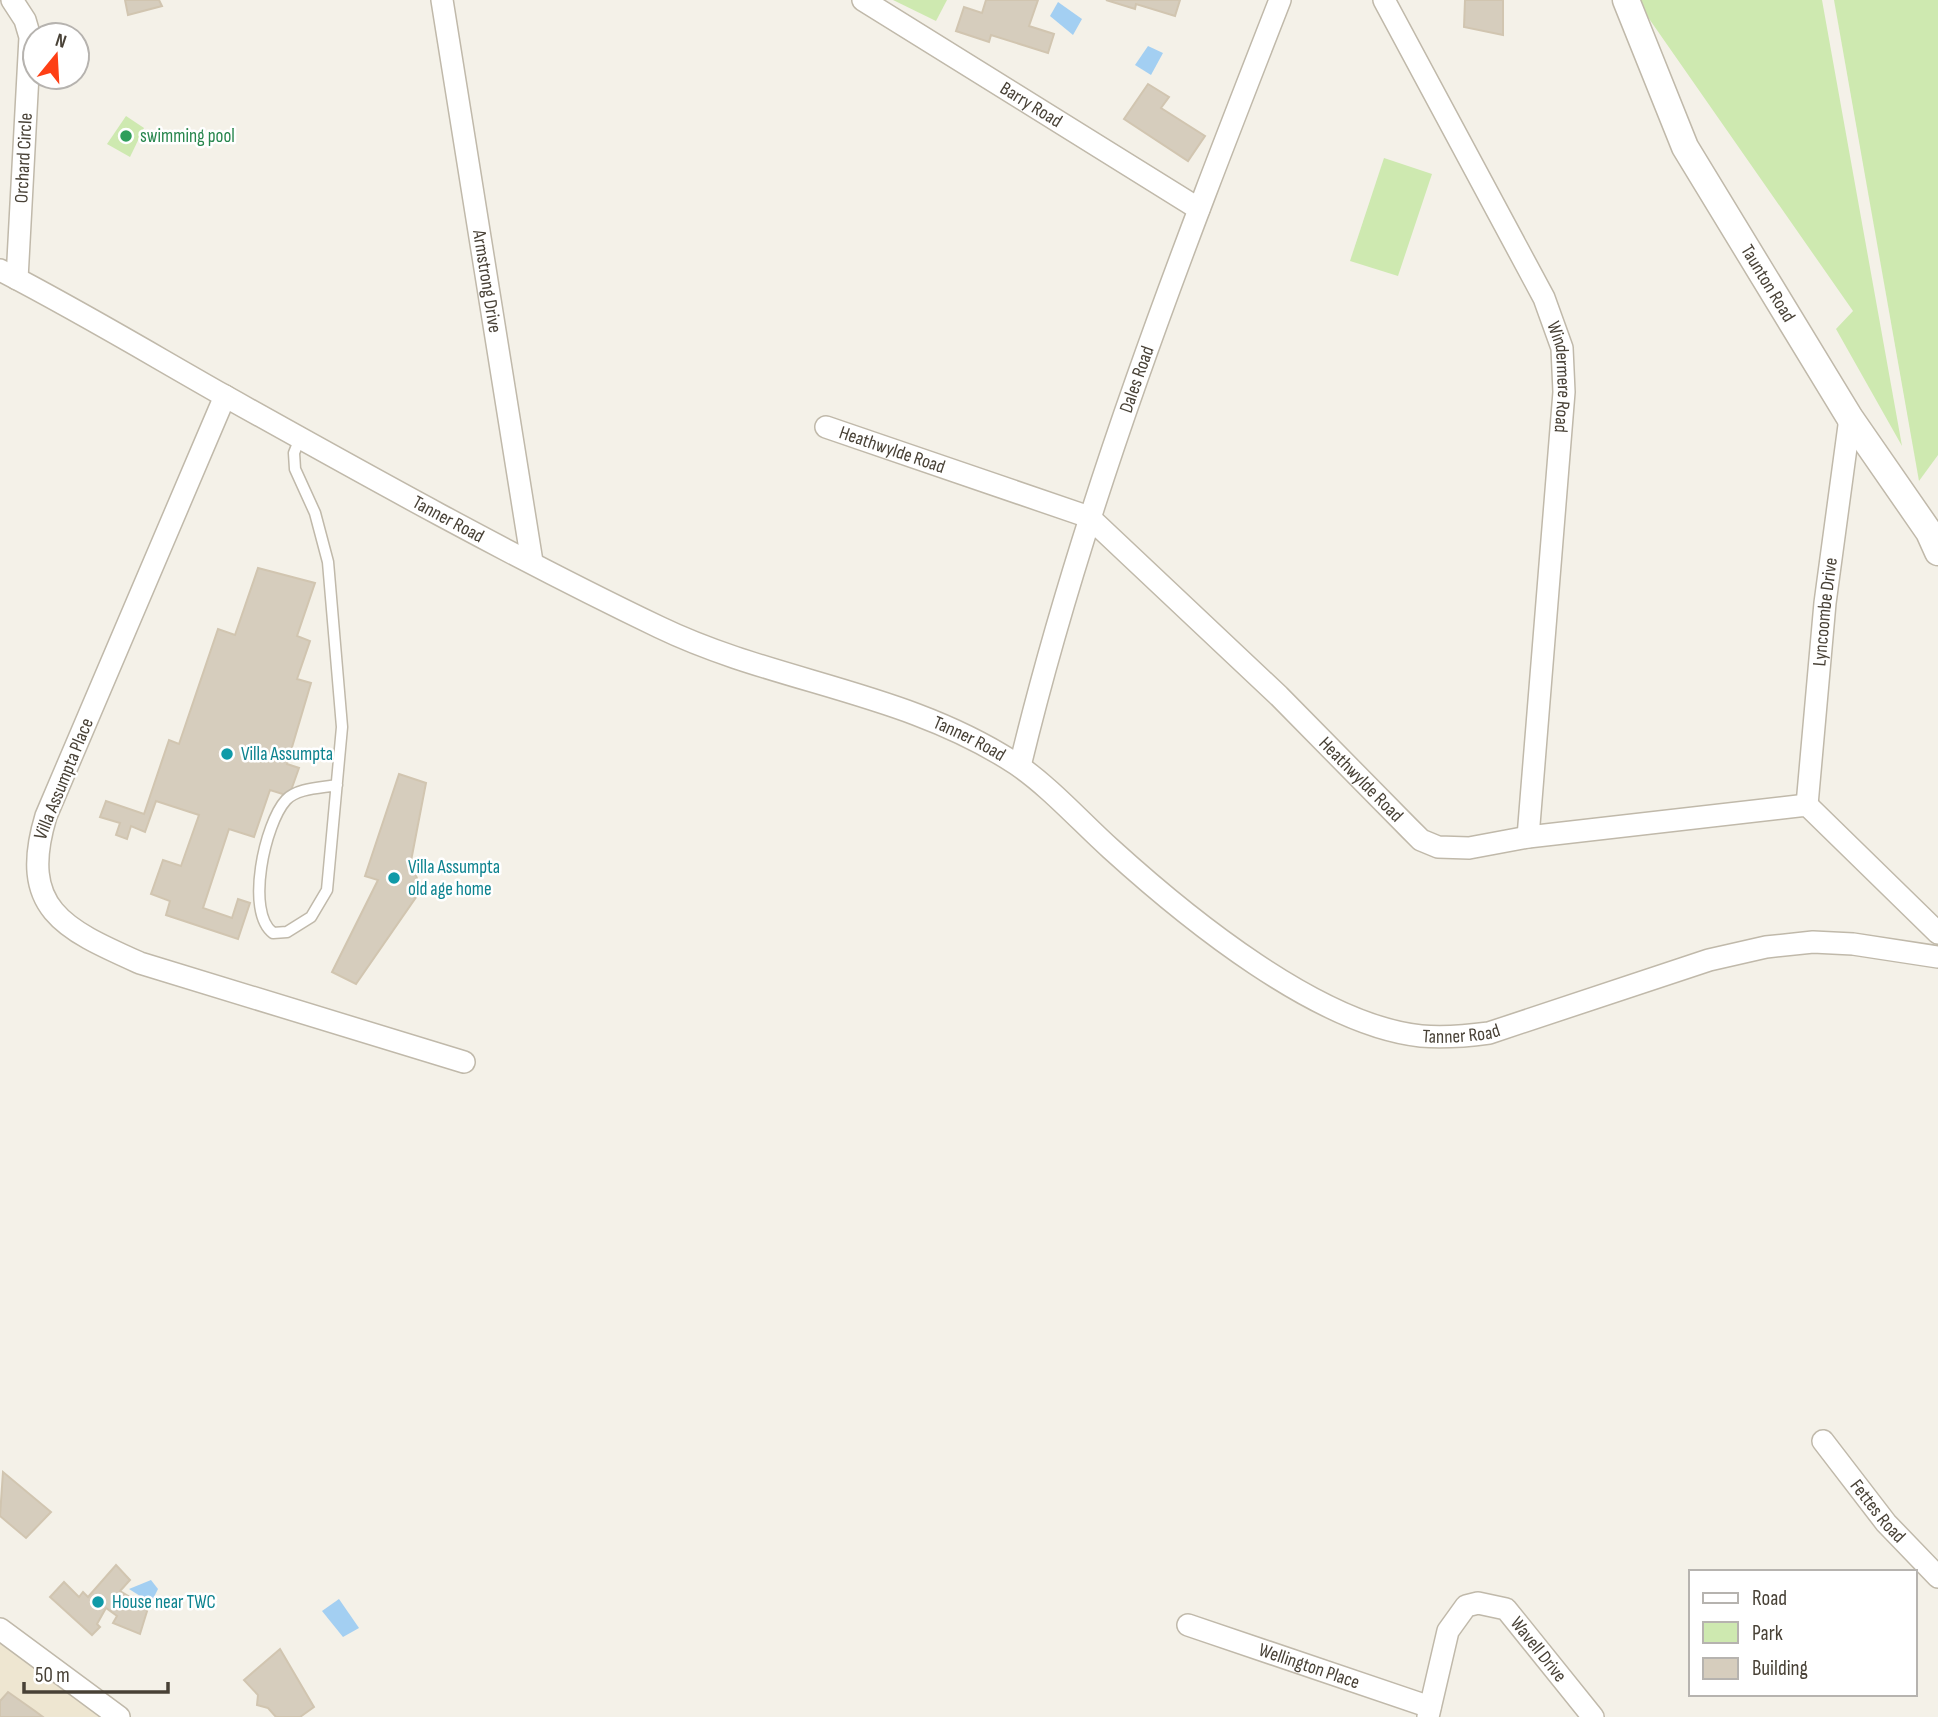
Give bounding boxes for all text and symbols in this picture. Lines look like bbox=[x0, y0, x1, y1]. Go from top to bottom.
north arrow bbox=[21, 21, 91, 91]
text: N bbox=[52, 29, 69, 54]
street label: Barry Road bbox=[996, 77, 1066, 133]
street label: Orchard Circle bbox=[10, 112, 38, 204]
place label: swimming pool bbox=[140, 125, 235, 148]
marker: swimming pool bbox=[118, 128, 134, 144]
street label: Armstrong Drive bbox=[467, 227, 507, 334]
street label: Taunton Road bbox=[1736, 240, 1800, 326]
street label: Windermere Road bbox=[1542, 318, 1576, 434]
street label: Dales Road bbox=[1114, 343, 1159, 416]
street label: Heathwylde Road bbox=[836, 421, 948, 478]
street label: Tanner Road bbox=[409, 491, 488, 548]
street label: Lyncoombe Drive bbox=[1808, 556, 1843, 667]
street label: Tanner Road bbox=[930, 711, 1010, 766]
street label: Villa Assumpta Place bbox=[29, 715, 99, 843]
street label: Heathwylde Road bbox=[1314, 732, 1408, 827]
place label: Villa Assumpta bbox=[241, 743, 333, 766]
marker: Villa Assumpta bbox=[219, 746, 235, 762]
place label: Villa Assumpta old age home bbox=[408, 856, 500, 901]
marker: Villa Assumpta old age home bbox=[386, 870, 402, 886]
street label: Tanner Road bbox=[1422, 1019, 1503, 1048]
street label: Fettes Road bbox=[1845, 1475, 1910, 1548]
legend bbox=[1689, 1570, 1917, 1696]
text: Road bbox=[1752, 1586, 1787, 1611]
place label: House near TWC bbox=[112, 1591, 216, 1614]
marker: House near TWC bbox=[90, 1594, 106, 1610]
street label: Wavell Drive bbox=[1505, 1612, 1572, 1687]
text: Park bbox=[1752, 1621, 1783, 1646]
street label: Wellington Place bbox=[1256, 1638, 1363, 1694]
scale bar bbox=[24, 1650, 168, 1694]
text: Building bbox=[1752, 1656, 1808, 1681]
text: 50 m bbox=[35, 1663, 70, 1688]

